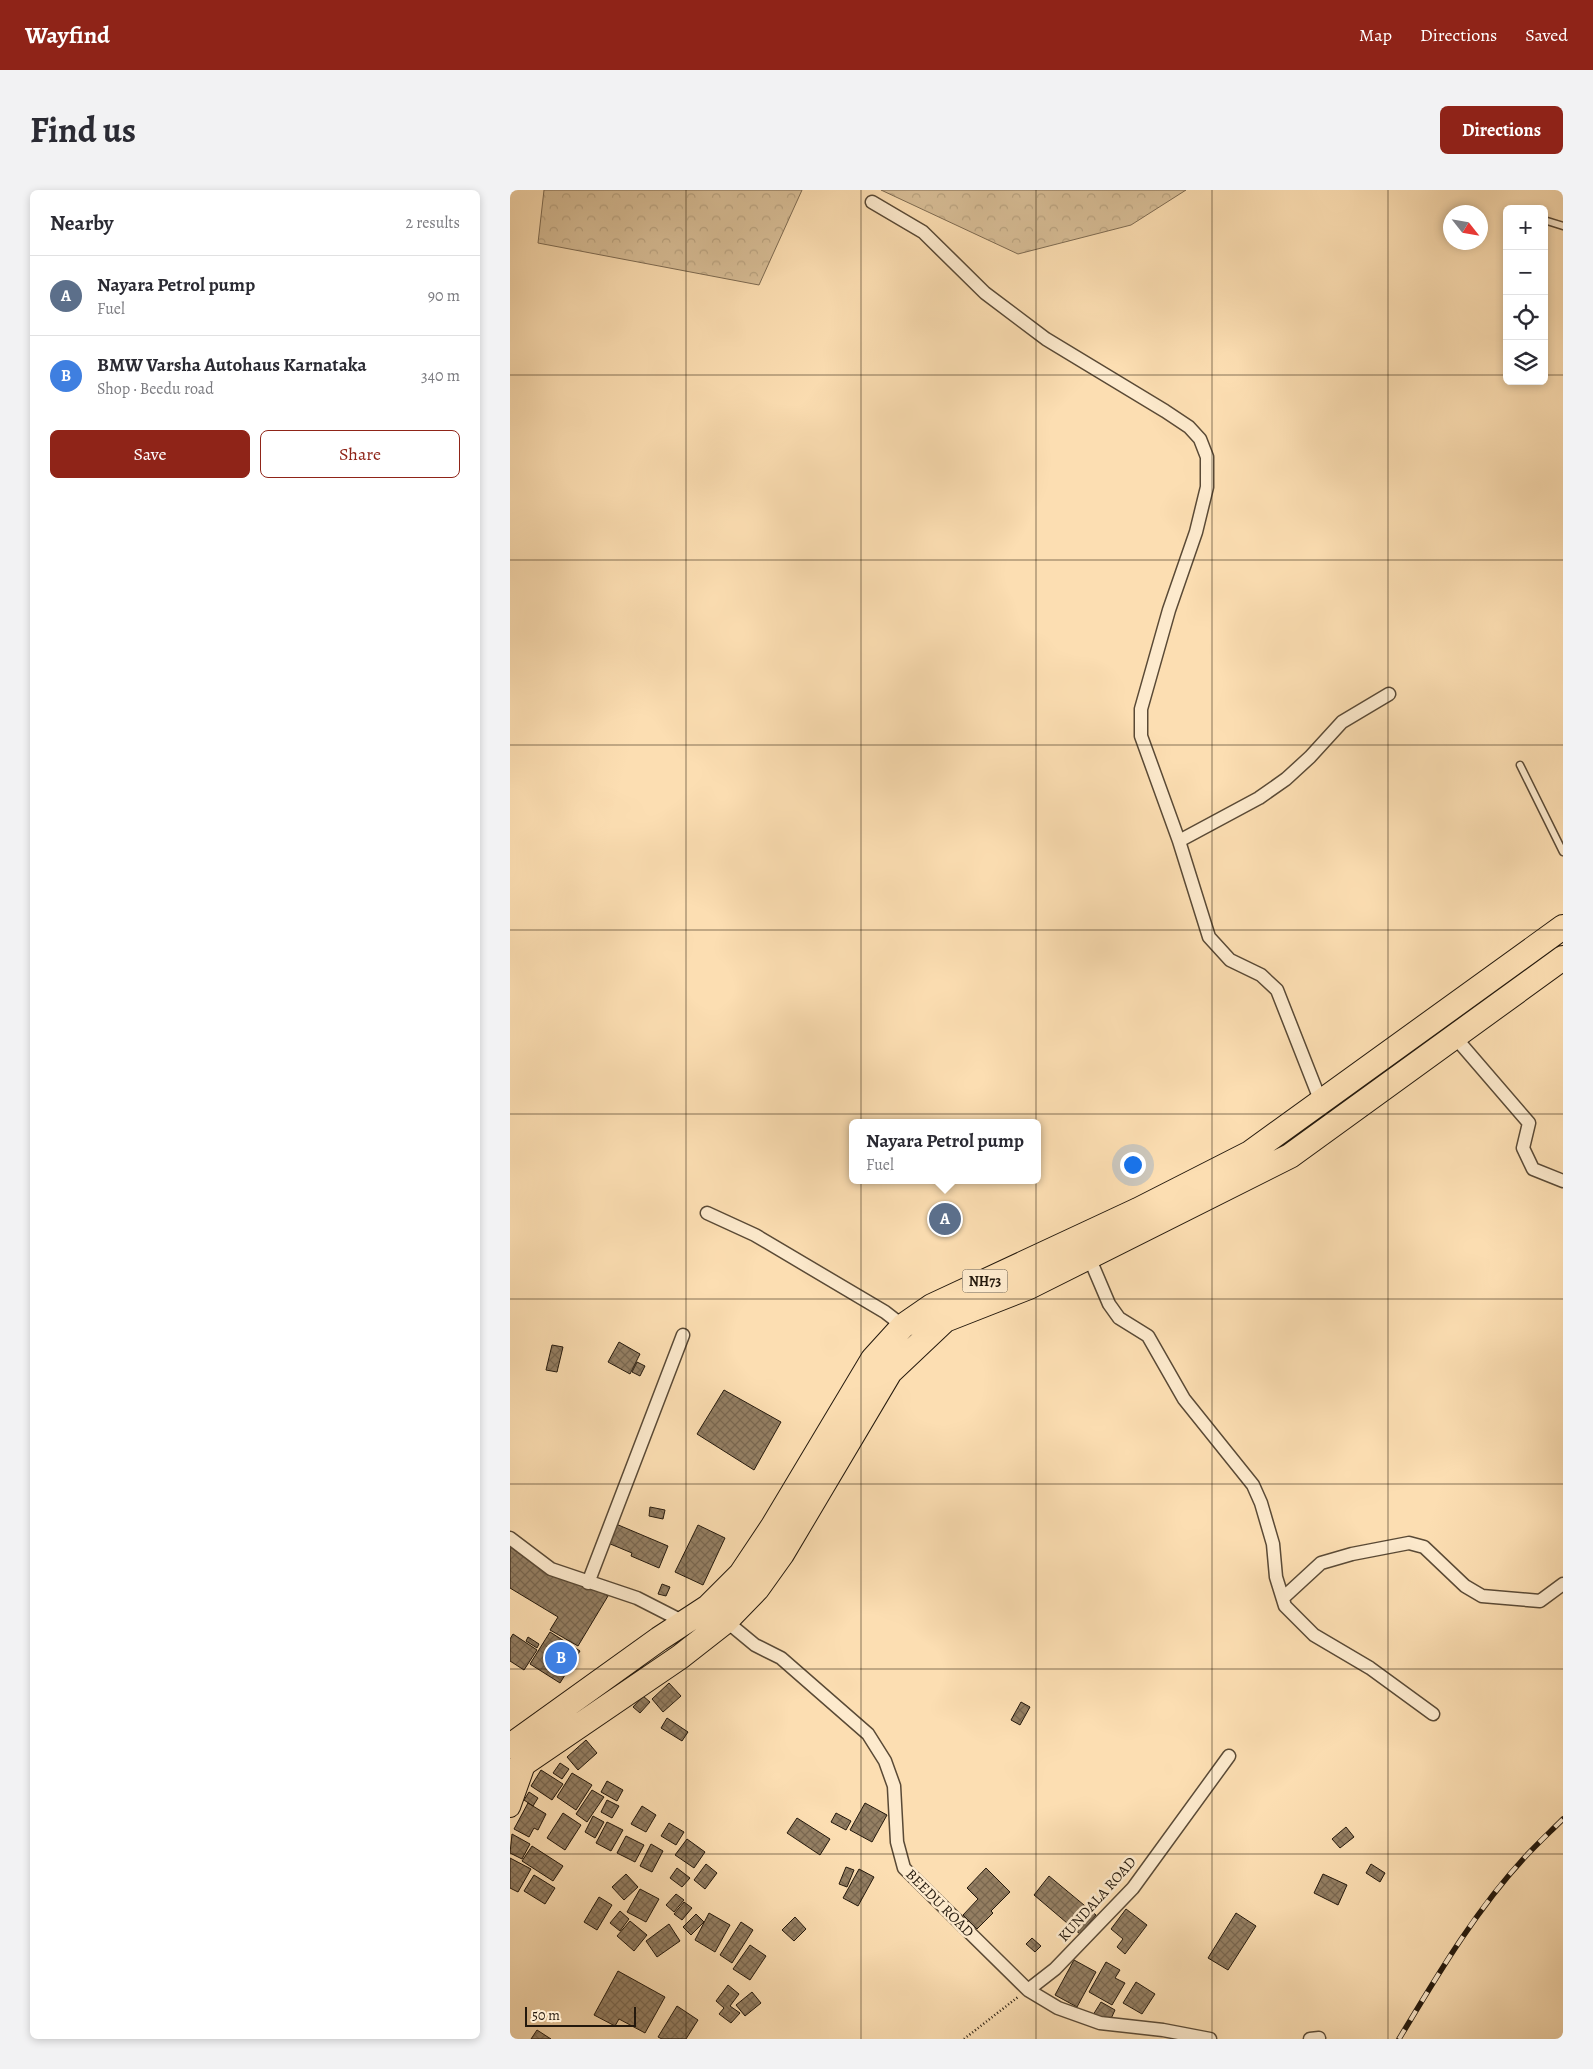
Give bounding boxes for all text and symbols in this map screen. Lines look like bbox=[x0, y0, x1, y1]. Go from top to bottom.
text: Wayfind bbox=[25, 19, 110, 51]
text: Map bbox=[1359, 23, 1392, 47]
text: Directions bbox=[1420, 23, 1497, 47]
text: Saved bbox=[1525, 23, 1568, 47]
text: Find us bbox=[30, 106, 136, 154]
button: Directions bbox=[1440, 106, 1563, 154]
north arrow bbox=[1443, 205, 1488, 250]
map controls bbox=[1503, 205, 1548, 385]
button: + bbox=[1503, 205, 1548, 250]
text: Nearby bbox=[50, 209, 113, 237]
text: 2 results bbox=[405, 212, 460, 234]
button: − bbox=[1503, 250, 1548, 295]
text: Nayara Petrol pump bbox=[97, 272, 255, 298]
text: A bbox=[61, 285, 71, 307]
text: 90 m bbox=[428, 285, 460, 307]
button: locate bbox=[1503, 295, 1548, 340]
text: Fuel bbox=[97, 298, 125, 320]
button: layers bbox=[1503, 340, 1548, 385]
text: BMW Varsha Autohaus Karnataka bbox=[97, 352, 367, 378]
text: B bbox=[61, 365, 71, 387]
text: 340 m bbox=[421, 365, 460, 387]
text: Shop · Beedu road bbox=[97, 378, 214, 400]
button: Save bbox=[50, 430, 250, 478]
button: Share bbox=[260, 430, 460, 478]
popup bbox=[849, 1119, 1041, 1184]
text: Nayara Petrol pump bbox=[866, 1128, 1024, 1154]
your location bbox=[1120, 1152, 1146, 1178]
text: Fuel bbox=[866, 1154, 894, 1176]
pin: A bbox=[929, 1200, 961, 1238]
road number: NH73 bbox=[962, 1270, 1008, 1292]
pin: B bbox=[545, 1639, 577, 1677]
street label: KUNDALA ROAD bbox=[1053, 1852, 1141, 1946]
street label: BEEDU ROAD bbox=[901, 1864, 979, 1942]
scale bar bbox=[525, 2004, 636, 2027]
text: 50 m bbox=[532, 2006, 560, 2025]

